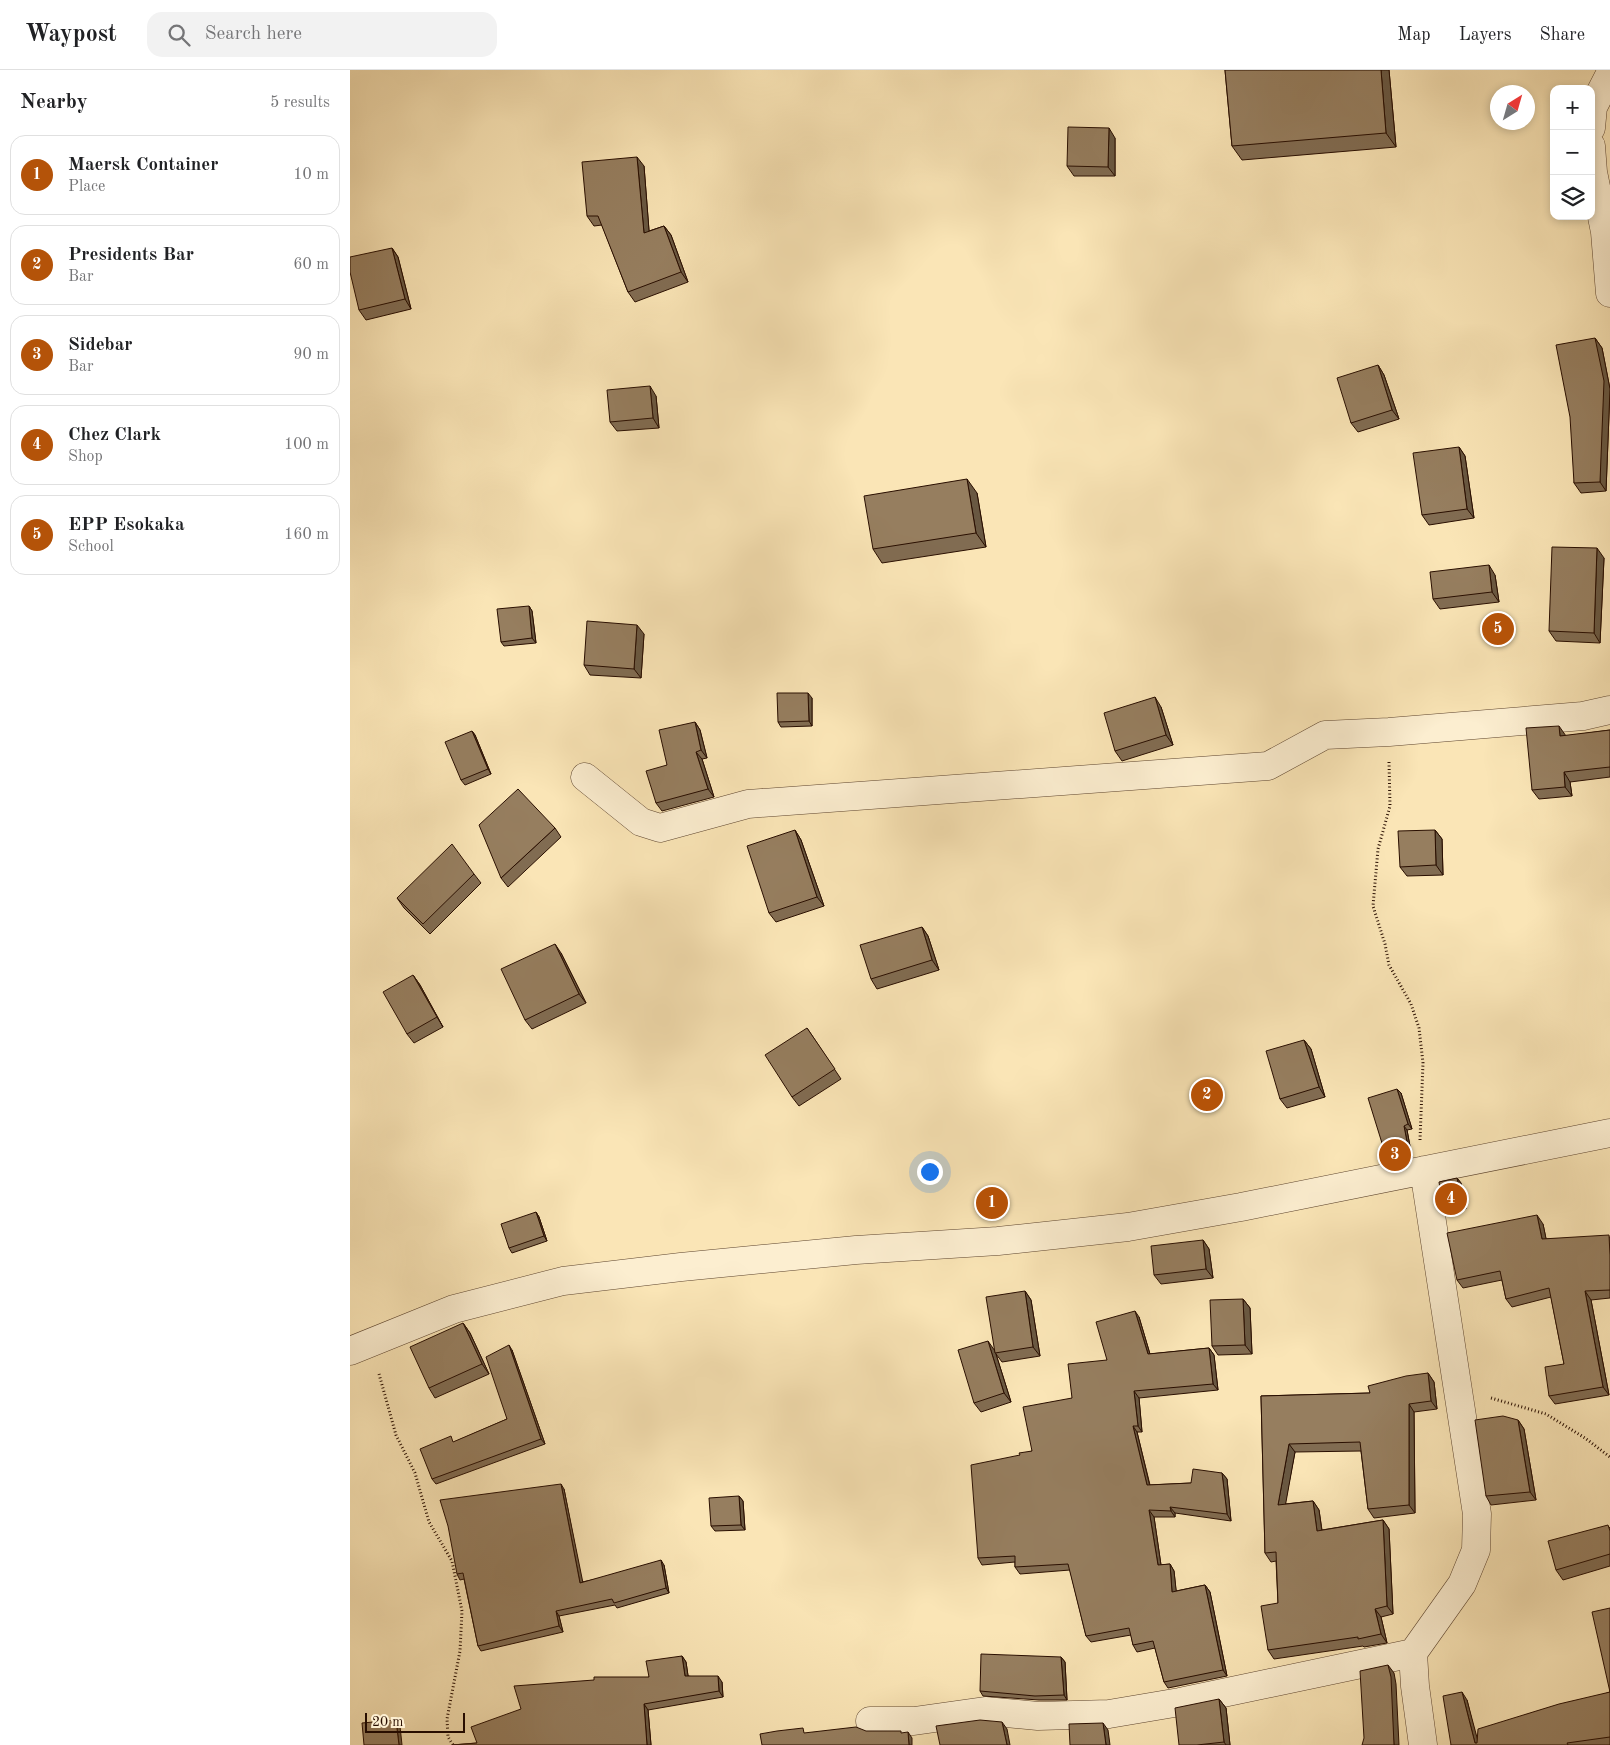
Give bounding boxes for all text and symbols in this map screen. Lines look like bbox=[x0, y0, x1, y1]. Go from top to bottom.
search box bbox=[147, 12, 497, 57]
icon: search bbox=[165, 21, 193, 49]
text: Waypost bbox=[25, 23, 117, 47]
text: Search here bbox=[205, 25, 302, 44]
text: Map bbox=[1397, 26, 1431, 44]
text: Layers bbox=[1459, 26, 1511, 44]
text: Share bbox=[1539, 26, 1585, 44]
north arrow bbox=[1490, 85, 1535, 130]
map controls bbox=[1550, 85, 1595, 220]
button: + bbox=[1550, 85, 1595, 130]
text: Nearby bbox=[20, 92, 88, 113]
text: 5 results bbox=[270, 95, 330, 111]
button: − bbox=[1550, 130, 1595, 175]
text: Maersk Container bbox=[68, 156, 219, 175]
text: 1 bbox=[32, 167, 42, 183]
text: 10 m bbox=[293, 167, 329, 183]
button: layers bbox=[1550, 175, 1595, 220]
text: Place bbox=[68, 179, 105, 195]
text: Presidents Bar bbox=[68, 246, 194, 265]
text: 2 bbox=[32, 257, 42, 273]
text: 60 m bbox=[293, 257, 329, 273]
text: Bar bbox=[68, 269, 94, 285]
text: Sidebar bbox=[68, 336, 133, 355]
text: 3 bbox=[32, 347, 42, 363]
text: 90 m bbox=[293, 347, 329, 363]
text: Bar bbox=[68, 359, 94, 375]
text: Chez Clark bbox=[68, 426, 161, 445]
text: 4 bbox=[32, 437, 42, 453]
text: 100 m bbox=[284, 437, 329, 453]
text: Shop bbox=[68, 449, 103, 465]
text: EPP Esokaka bbox=[68, 516, 185, 535]
text: 5 bbox=[32, 527, 42, 543]
text: 160 m bbox=[284, 527, 329, 543]
text: School bbox=[68, 539, 114, 555]
pin: 5 bbox=[1482, 610, 1514, 648]
pin: 2 bbox=[1191, 1076, 1223, 1114]
pin: 3 bbox=[1379, 1136, 1411, 1174]
your location bbox=[917, 1159, 943, 1185]
pin: 4 bbox=[1435, 1180, 1467, 1218]
pin: 1 bbox=[976, 1184, 1008, 1222]
scale bar bbox=[365, 1710, 465, 1733]
text: 20 m bbox=[372, 1715, 403, 1729]

